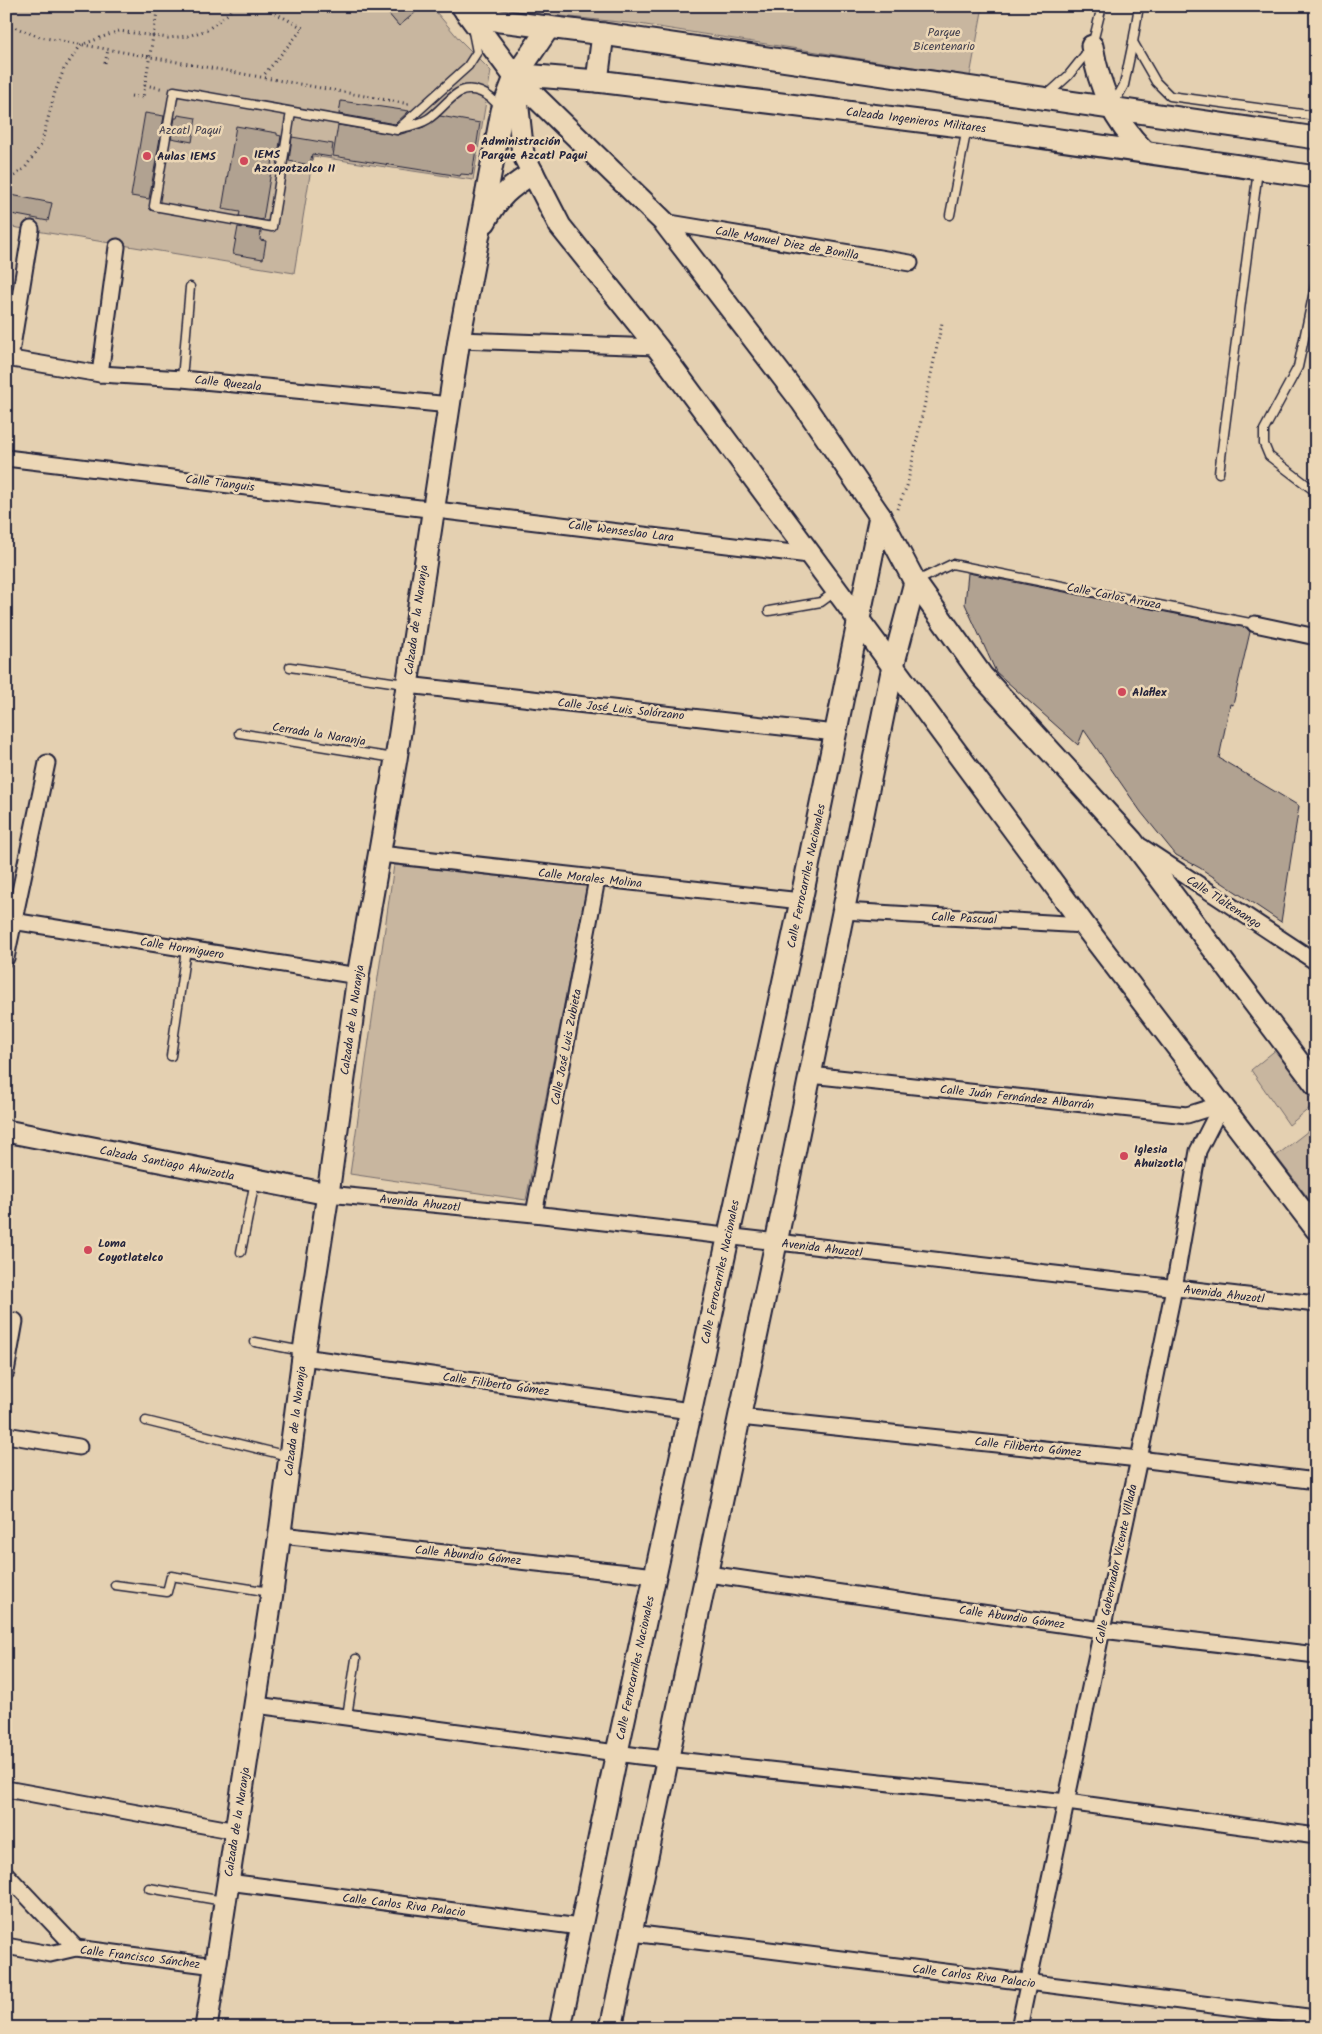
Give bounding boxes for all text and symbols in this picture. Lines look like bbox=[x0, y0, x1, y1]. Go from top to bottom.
park label: Parque Bicentenario bbox=[913, 23, 975, 56]
street label: Calzada Ingenieros Militares bbox=[845, 102, 987, 139]
park label: Azcatl Paqui bbox=[159, 121, 222, 140]
place label: Administración Parque Azcatl Paqui bbox=[481, 132, 588, 165]
marker: Administración Parque Azcatl Paqui bbox=[465, 142, 477, 154]
place label: IEMS Azcapotzalco II bbox=[254, 145, 335, 178]
place label: Aulas IEMS bbox=[157, 147, 216, 166]
marker: Aulas IEMS bbox=[141, 150, 153, 162]
marker: IEMS Azcapotzalco II bbox=[238, 155, 250, 167]
street label: Calle Manuel Diez de Bonilla bbox=[714, 222, 861, 266]
street label: Calle Quezala bbox=[194, 371, 263, 396]
street label: Calle Tianguis bbox=[184, 470, 256, 497]
street label: Calle Wenseslao Lara bbox=[567, 516, 675, 547]
street label: Calzada de la Naranja bbox=[399, 563, 434, 676]
street label: Calle Carlos Arruza bbox=[1065, 578, 1163, 615]
place label: Alaflex bbox=[1132, 683, 1167, 702]
marker: Alaflex bbox=[1116, 686, 1128, 698]
street label: Calle José Luis Solórzano bbox=[557, 693, 685, 726]
street label: Cerrada la Naranja bbox=[271, 718, 367, 751]
street label: Calle Ferrocarriles Nacionales bbox=[782, 802, 831, 950]
street label: Calle Morales Molina bbox=[537, 864, 643, 893]
street label: Calle Tlaltenango bbox=[1182, 871, 1265, 934]
street label: Calle Pascual bbox=[931, 907, 997, 930]
street label: Calle Hormiguero bbox=[138, 932, 225, 965]
street label: Calzada de la Naranja bbox=[335, 963, 370, 1076]
street label: Calle José Luis Zubieta bbox=[546, 987, 587, 1107]
street label: Calle Juán Fernández Albarrán bbox=[939, 1080, 1095, 1115]
place label: Iglesia Ahuizotla bbox=[1134, 1140, 1183, 1173]
street label: Calzada Santiago Ahuizotla bbox=[98, 1141, 236, 1186]
marker: Iglesia Ahuizotla bbox=[1118, 1150, 1130, 1162]
street label: Avenida Ahuzotl bbox=[379, 1190, 461, 1217]
street label: Calle Ferrocarriles Nacionales bbox=[696, 1198, 745, 1346]
place label: Loma Coyotlatelco bbox=[98, 1234, 164, 1267]
street label: Avenida Ahuzotl bbox=[780, 1234, 863, 1263]
marker: Loma Coyotlatelco bbox=[82, 1244, 94, 1256]
street label: Avenida Ahuzotl bbox=[1182, 1280, 1265, 1309]
street label: Calzada de la Naranja bbox=[279, 1364, 312, 1477]
street label: Calle Filiberto Gómez bbox=[441, 1368, 550, 1401]
street label: Calle Filiberto Gómez bbox=[974, 1432, 1082, 1463]
street label: Calle Gobernador Vicente Villada bbox=[1090, 1482, 1143, 1646]
street label: Calle Abundio Gómez bbox=[414, 1540, 522, 1571]
street label: Calle Ferrocarriles Nacionales bbox=[611, 1594, 660, 1742]
street label: Calle Abundio Gómez bbox=[958, 1601, 1066, 1634]
street label: Calzada de la Naranja bbox=[219, 1765, 256, 1878]
street label: Calle Carlos Riva Palacio bbox=[341, 1889, 466, 1922]
street label: Calle Francisco Sánchez bbox=[79, 1941, 201, 1974]
street label: Calle Carlos Riva Palacio bbox=[911, 1960, 1036, 1993]

